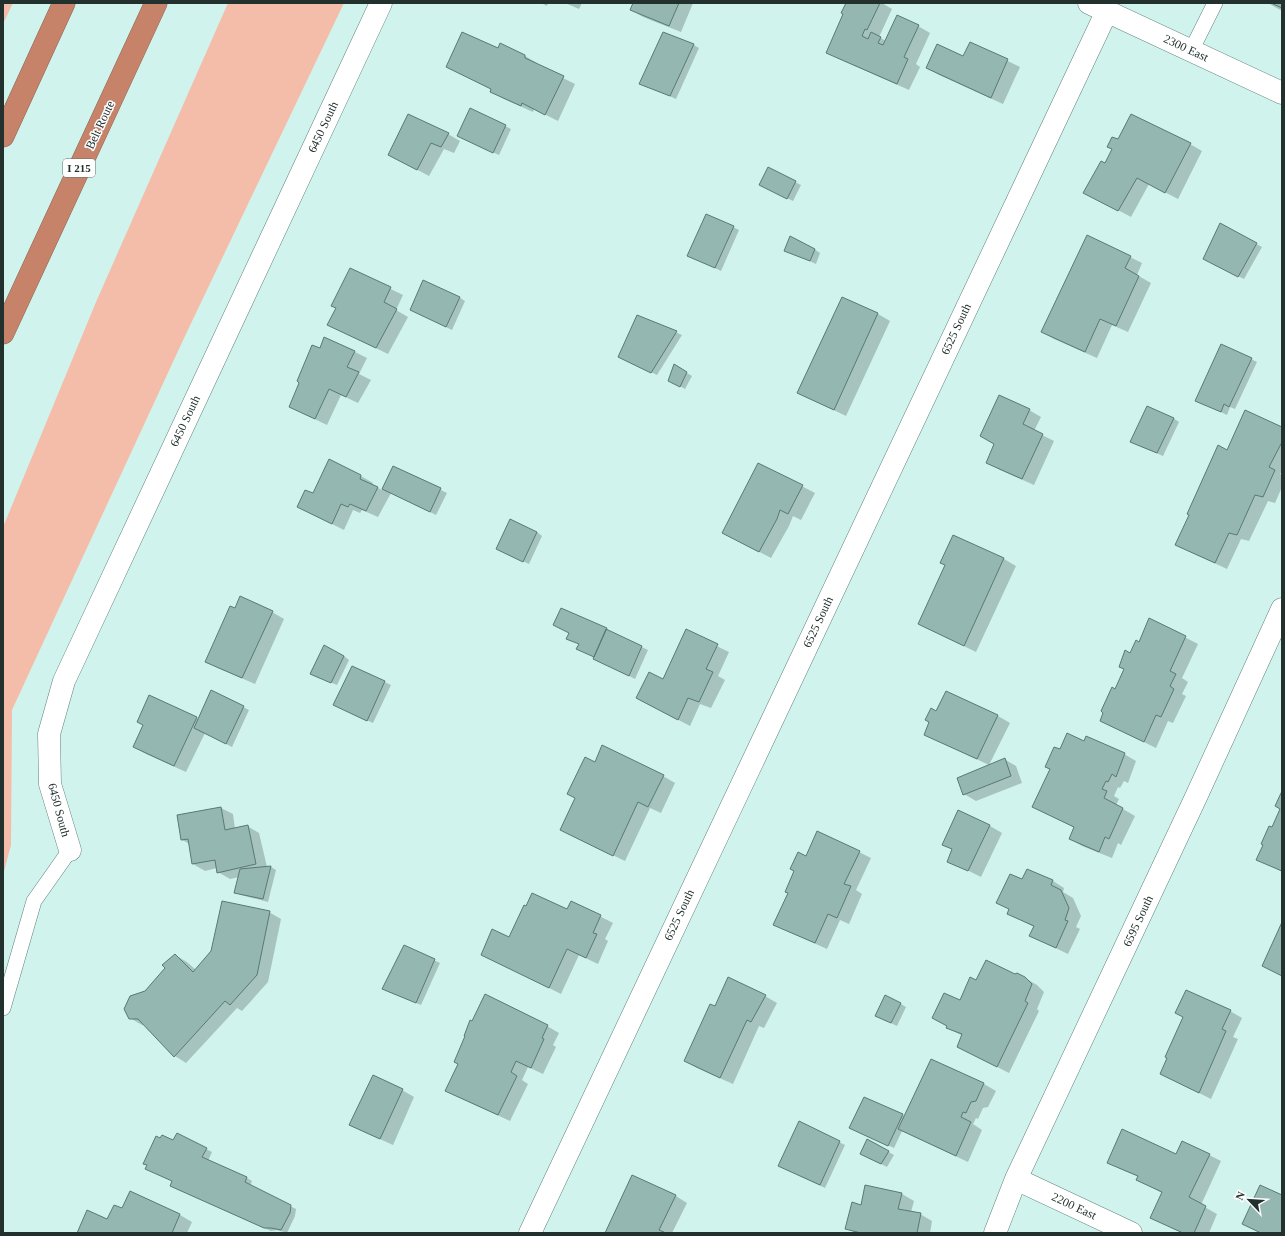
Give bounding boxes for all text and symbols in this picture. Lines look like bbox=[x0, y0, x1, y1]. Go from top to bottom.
street label: 2300 East bbox=[1161, 32, 1211, 65]
street label: Belt Route bbox=[83, 99, 117, 151]
street label: 6450 South bbox=[305, 99, 341, 155]
road number: I 215 bbox=[63, 159, 95, 177]
street label: 6525 South bbox=[938, 301, 974, 357]
street label: 6450 South bbox=[167, 393, 203, 449]
street label: 6525 South bbox=[800, 594, 836, 650]
street label: 6450 South bbox=[45, 782, 73, 838]
street label: 6525 South bbox=[661, 887, 697, 943]
street label: 6595 South bbox=[1120, 893, 1156, 949]
north arrow bbox=[1229, 1180, 1269, 1220]
street label: 2200 East bbox=[1049, 1190, 1099, 1223]
text: N bbox=[1233, 1190, 1247, 1202]

